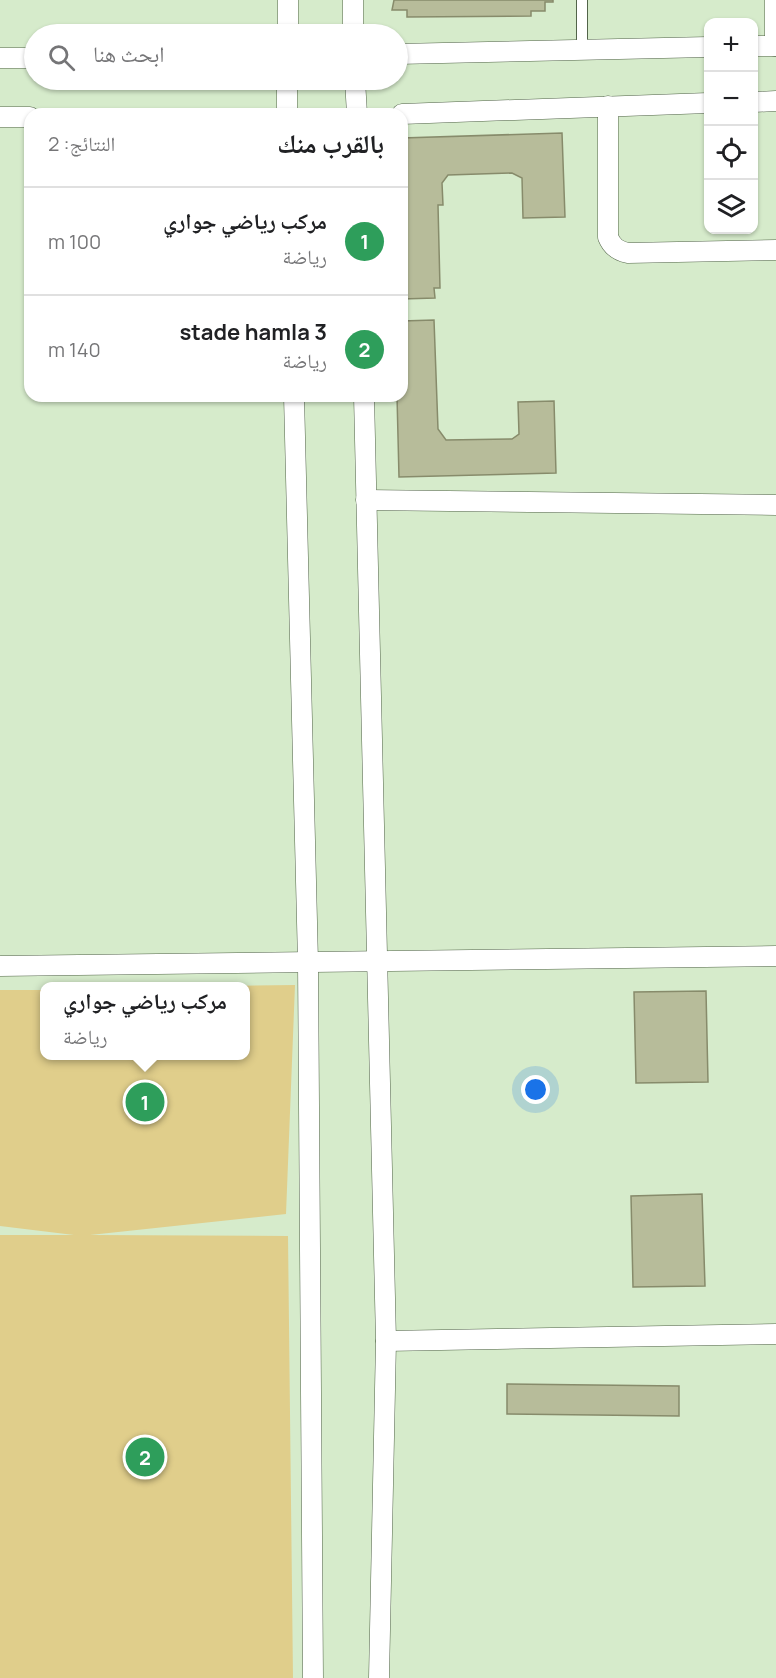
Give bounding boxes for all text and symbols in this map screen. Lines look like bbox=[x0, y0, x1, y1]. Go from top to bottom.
map controls bbox=[704, 18, 758, 234]
button: + bbox=[704, 18, 758, 72]
search box bbox=[24, 24, 408, 90]
text: ابحث هنا bbox=[93, 39, 164, 69]
icon: search bbox=[45, 41, 78, 74]
button: − bbox=[704, 72, 758, 126]
text: بالقرب منك bbox=[277, 125, 384, 161]
button: locate bbox=[704, 126, 758, 180]
text: النتائج: 2 bbox=[48, 130, 115, 157]
button: layers bbox=[704, 180, 758, 234]
text: مركب رياضي جواري bbox=[163, 206, 327, 236]
text: 100 m bbox=[48, 228, 101, 255]
text: 1 bbox=[360, 228, 369, 255]
text: رياضة bbox=[283, 243, 327, 270]
text: stade hamla 3 bbox=[179, 317, 327, 347]
text: 140 m bbox=[48, 336, 101, 363]
text: 2 bbox=[359, 336, 370, 363]
text: رياضة bbox=[283, 347, 327, 374]
popup bbox=[40, 982, 250, 1060]
text: مركب رياضي جواري bbox=[63, 986, 227, 1016]
text: رياضة bbox=[63, 1023, 107, 1050]
your location bbox=[521, 1075, 550, 1104]
pin: 1 bbox=[126, 1080, 164, 1124]
pin: 2 bbox=[126, 1434, 164, 1480]

